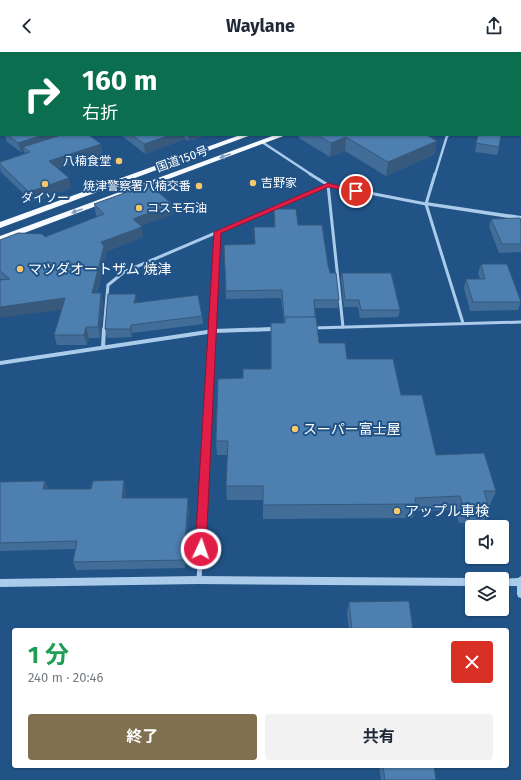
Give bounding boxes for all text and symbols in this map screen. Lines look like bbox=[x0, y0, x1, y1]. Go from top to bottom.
icon: back bbox=[16, 15, 38, 37]
text: Waylane bbox=[226, 15, 295, 37]
icon: share bbox=[483, 15, 505, 37]
text: 160 m bbox=[82, 64, 157, 97]
icon: right bbox=[16, 68, 68, 120]
text: 右折 bbox=[82, 102, 118, 124]
street label: 国道150号 bbox=[154, 143, 210, 175]
one-way arrow bbox=[219, 153, 231, 159]
place label: 八楠食堂 bbox=[63, 154, 111, 168]
marker: 八楠食堂 bbox=[114, 156, 124, 166]
pin bbox=[339, 174, 373, 208]
place label: 吉野家 bbox=[261, 176, 297, 190]
marker: 吉野家 bbox=[248, 178, 258, 188]
marker: ダイソー bbox=[40, 179, 50, 189]
place label: 焼津警察署八楠交番 bbox=[83, 179, 191, 193]
icon: arrive bbox=[345, 180, 367, 202]
marker: 焼津警察署八楠交番 bbox=[194, 181, 204, 191]
place label: ダイソー bbox=[21, 191, 69, 205]
place label: コスモ石油 bbox=[147, 201, 207, 215]
marker: コスモ石油 bbox=[134, 203, 144, 213]
one-way arrow bbox=[70, 208, 82, 214]
place label: マツダオートザム 焼津 bbox=[28, 261, 171, 278]
marker: マツダオートザム 焼津 bbox=[15, 264, 25, 274]
place label: スーパー富士屋 bbox=[303, 421, 401, 438]
marker: スーパー富士屋 bbox=[290, 424, 300, 434]
place label: アップル車検 bbox=[405, 503, 489, 520]
marker: アップル車検 bbox=[392, 506, 402, 516]
map controls bbox=[465, 520, 509, 616]
button: sound bbox=[465, 520, 509, 564]
position arrow bbox=[180, 528, 222, 570]
button: layers bbox=[465, 572, 509, 616]
text: 1 分 bbox=[28, 641, 69, 669]
button: close bbox=[451, 641, 493, 683]
text: 240 m · 20:46 bbox=[28, 670, 103, 685]
button: 終了 bbox=[28, 714, 257, 760]
button: 共有 bbox=[265, 714, 493, 760]

